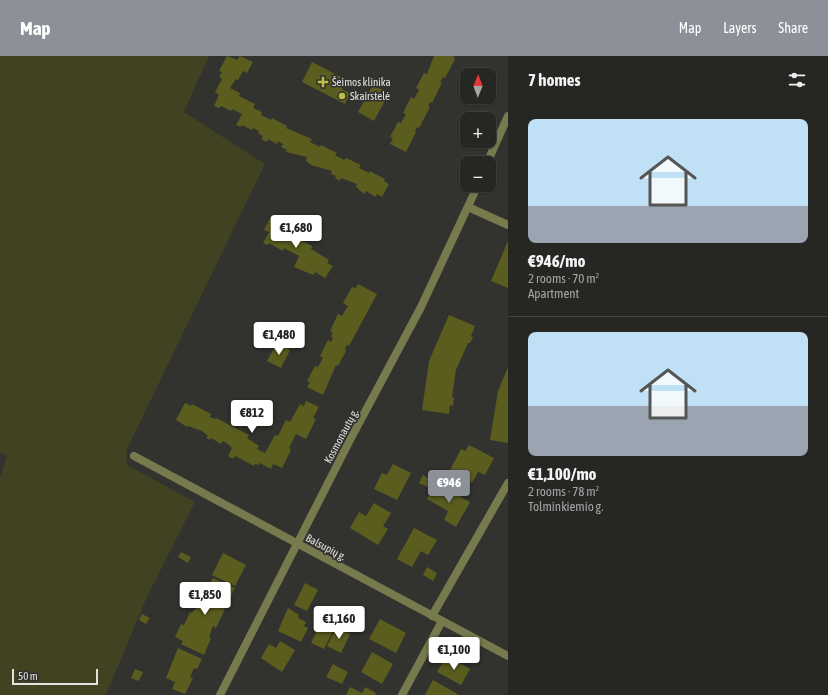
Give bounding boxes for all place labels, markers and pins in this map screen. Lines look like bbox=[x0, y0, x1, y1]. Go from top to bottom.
marker: Šeimos klinika bbox=[317, 76, 329, 88]
place label: Šeimos klinika bbox=[332, 76, 391, 88]
place label: Skairstelė bbox=[350, 90, 390, 102]
marker: Skairstelė bbox=[337, 91, 347, 101]
pin: €1,680 bbox=[263, 215, 329, 249]
pin: €1,480 bbox=[246, 322, 312, 356]
pin: €812 bbox=[228, 400, 276, 434]
pin: €946 bbox=[425, 470, 473, 504]
pin: €1,850 bbox=[172, 582, 238, 616]
pin: €1,160 bbox=[306, 606, 372, 640]
pin: €1,100 bbox=[421, 637, 487, 671]

